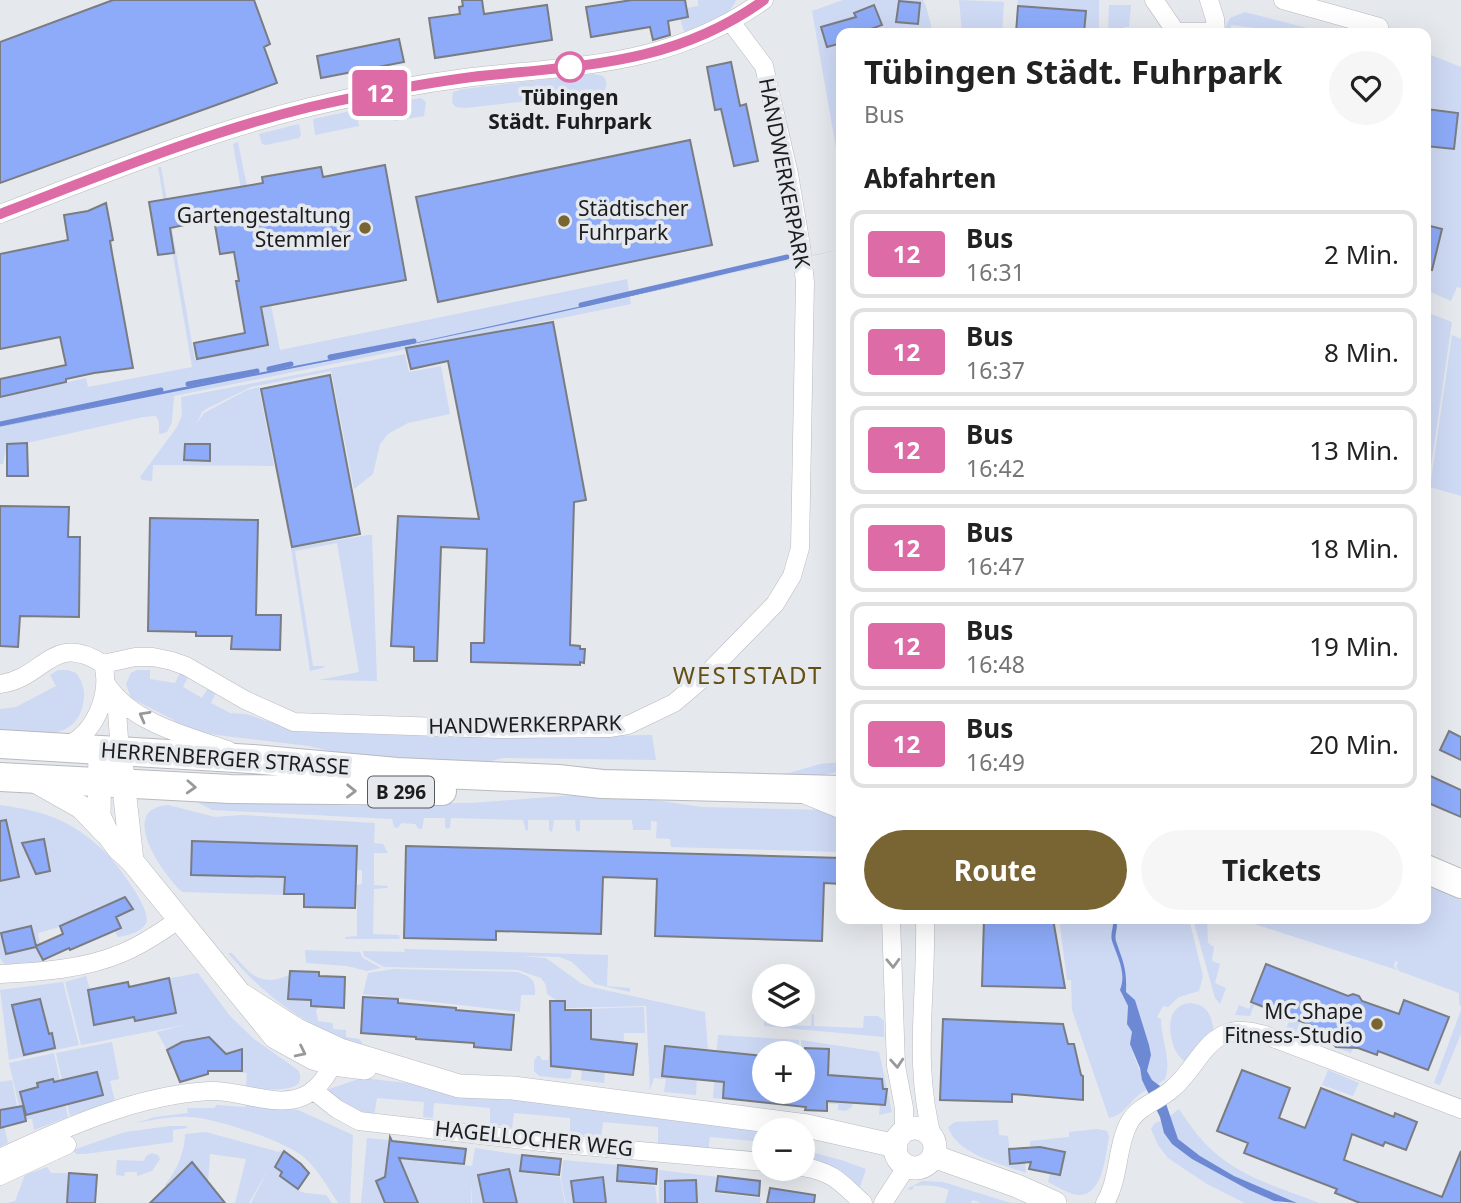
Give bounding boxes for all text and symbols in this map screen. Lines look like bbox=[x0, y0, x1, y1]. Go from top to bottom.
text: Tübingen Städt. Fuhrpark bbox=[864, 49, 1283, 94]
button: heart bbox=[1329, 51, 1403, 125]
marker: Tübingen Städt. Fuhrpark bbox=[555, 52, 585, 82]
line badge: 12 bbox=[348, 70, 412, 116]
street label: HANDWERKERPARK bbox=[753, 75, 817, 270]
text: 12 bbox=[366, 76, 394, 109]
place label: Tübingen Städt. Fuhrpark bbox=[488, 83, 653, 135]
text: Bus bbox=[864, 98, 904, 130]
text: Abfahrten bbox=[864, 160, 996, 196]
place label: Städtischer Fuhrpark bbox=[578, 194, 689, 246]
place label: Gartengestaltung Stemmler bbox=[177, 201, 351, 253]
marker: Städtischer Fuhrpark bbox=[556, 213, 572, 229]
marker: Gartengestaltung Stemmler bbox=[357, 220, 373, 236]
text: Bus bbox=[966, 220, 1013, 256]
text: 2 Min. bbox=[1324, 236, 1399, 272]
text: 12 bbox=[893, 237, 920, 270]
text: 16:31 bbox=[966, 256, 1025, 288]
text: Bus bbox=[966, 318, 1013, 354]
text: 8 Min. bbox=[1324, 334, 1399, 370]
text: 12 bbox=[893, 335, 920, 368]
text: 16:37 bbox=[966, 354, 1025, 386]
text: Bus bbox=[966, 416, 1013, 452]
text: 13 Min. bbox=[1309, 432, 1399, 468]
text: 12 bbox=[893, 433, 920, 466]
text: 16:42 bbox=[966, 452, 1025, 484]
text: Bus bbox=[966, 514, 1013, 550]
text: 18 Min. bbox=[1309, 530, 1399, 566]
text: 12 bbox=[893, 531, 920, 564]
text: 16:47 bbox=[966, 550, 1025, 582]
text: Bus bbox=[966, 612, 1013, 648]
text: 19 Min. bbox=[1309, 628, 1399, 664]
text: 12 bbox=[893, 629, 920, 662]
text: 16:48 bbox=[966, 648, 1025, 680]
district label: WESTSTADT bbox=[673, 658, 823, 691]
street label: HANDWERKERPARK bbox=[428, 708, 622, 740]
text: Bus bbox=[966, 710, 1013, 746]
one-way arrow bbox=[138, 711, 151, 724]
text: 20 Min. bbox=[1309, 726, 1399, 762]
text: 12 bbox=[893, 727, 920, 760]
street label: HERRENBERGER STRASSE bbox=[100, 735, 350, 781]
text: 16:49 bbox=[966, 746, 1025, 778]
road number: B 296 bbox=[368, 776, 434, 807]
one-way arrow bbox=[186, 780, 197, 795]
one-way arrow bbox=[346, 783, 356, 799]
button: Route bbox=[864, 830, 1127, 910]
button: Tickets bbox=[1141, 830, 1403, 910]
one-way arrow bbox=[885, 957, 900, 968]
map controls bbox=[752, 964, 815, 1181]
button: layers bbox=[752, 964, 815, 1027]
place label: MC Shape Fitness-Studio bbox=[1224, 997, 1363, 1049]
marker: MC Shape Fitness-Studio bbox=[1369, 1016, 1385, 1032]
button: + bbox=[752, 1041, 815, 1104]
one-way arrow bbox=[294, 1044, 306, 1058]
one-way arrow bbox=[889, 1058, 904, 1069]
street label: HAGELLOCHER WEG bbox=[434, 1114, 635, 1162]
button: − bbox=[752, 1118, 815, 1181]

